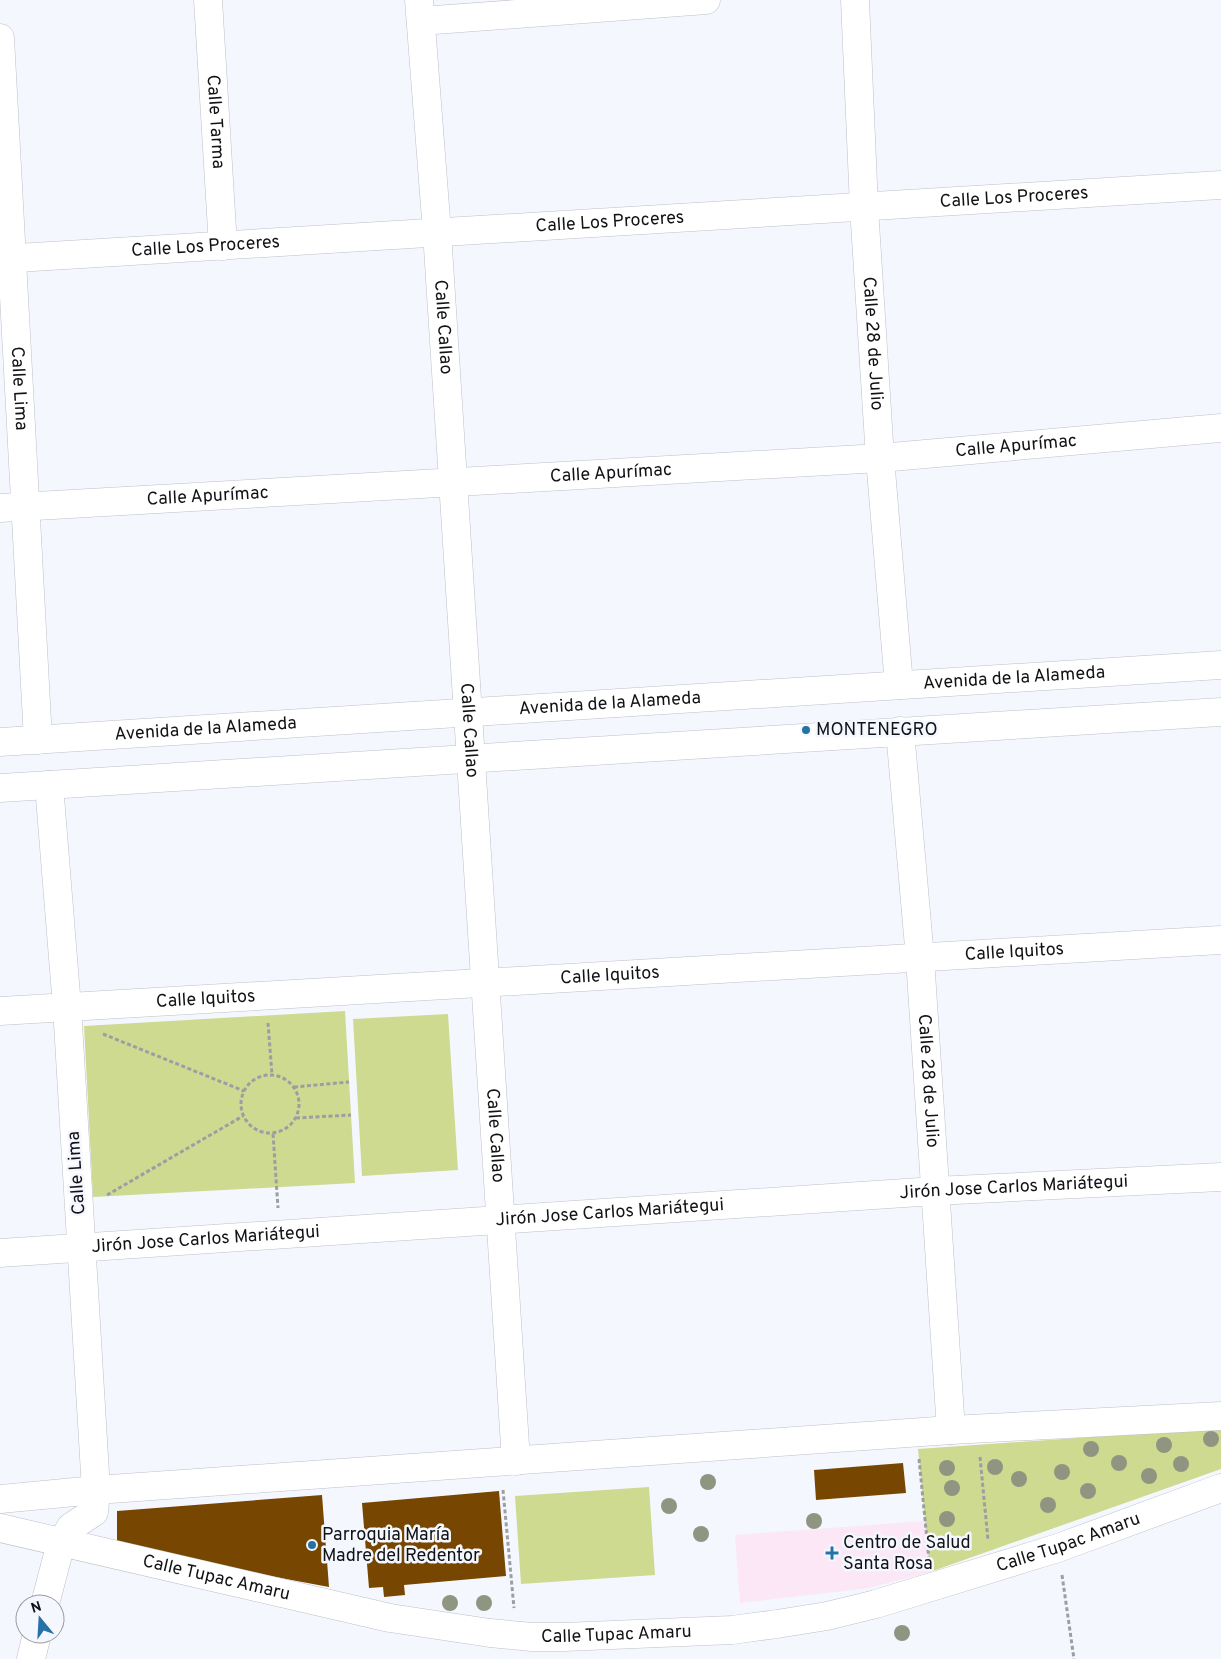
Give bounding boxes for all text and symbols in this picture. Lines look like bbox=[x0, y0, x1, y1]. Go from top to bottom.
street label: Calle Tarma bbox=[201, 74, 230, 170]
street label: Calle Los Proceres bbox=[939, 182, 1089, 214]
street label: Calle Los Proceres bbox=[535, 206, 685, 238]
street label: Calle Los Proceres bbox=[131, 231, 281, 263]
street label: Calle 28 de Julio bbox=[857, 276, 888, 411]
street label: Calle Callao bbox=[429, 279, 458, 375]
street label: Calle Lima bbox=[5, 346, 33, 431]
street label: Calle Apurímac bbox=[954, 429, 1078, 463]
street label: Calle Apurímac bbox=[549, 458, 673, 488]
street label: Calle Apurímac bbox=[146, 481, 269, 511]
street label: Avenida de la Alameda bbox=[922, 661, 1106, 695]
street label: Calle Callao bbox=[455, 682, 484, 778]
street label: Avenida de la Alameda bbox=[518, 686, 702, 721]
street label: Avenida de la Alameda bbox=[114, 712, 297, 746]
place label: MONTENEGRO bbox=[816, 719, 938, 742]
marker: MONTENEGRO bbox=[800, 724, 812, 736]
street label: Calle Iquitos bbox=[964, 938, 1065, 966]
street label: Calle Iquitos bbox=[560, 961, 660, 990]
street label: Calle Iquitos bbox=[155, 985, 256, 1013]
street label: Calle 28 de Julio bbox=[912, 1013, 944, 1149]
street label: Calle Callao bbox=[481, 1087, 510, 1184]
street label: Calle Lima bbox=[63, 1130, 91, 1216]
street label: Jirón Jose Carlos Mariátegui bbox=[899, 1170, 1129, 1205]
street label: Jirón Jose Carlos Mariátegui bbox=[495, 1194, 725, 1232]
street label: Jirón Jose Carlos Mariátegui bbox=[91, 1220, 321, 1258]
street label: Calle Tupac Amaru bbox=[993, 1507, 1143, 1578]
place label: Parroquia María Madre del Redentor bbox=[322, 1524, 480, 1568]
place label: Centro de Salud Santa Rosa bbox=[843, 1532, 971, 1576]
marker: Parroquia María Madre del Redentor bbox=[306, 1539, 318, 1551]
marker: Centro de Salud Santa Rosa bbox=[825, 1546, 839, 1560]
street label: Calle Tupac Amaru bbox=[140, 1550, 292, 1606]
north arrow bbox=[15, 1594, 65, 1644]
text: N bbox=[29, 1598, 44, 1618]
street label: Calle Tupac Amaru bbox=[541, 1620, 692, 1649]

